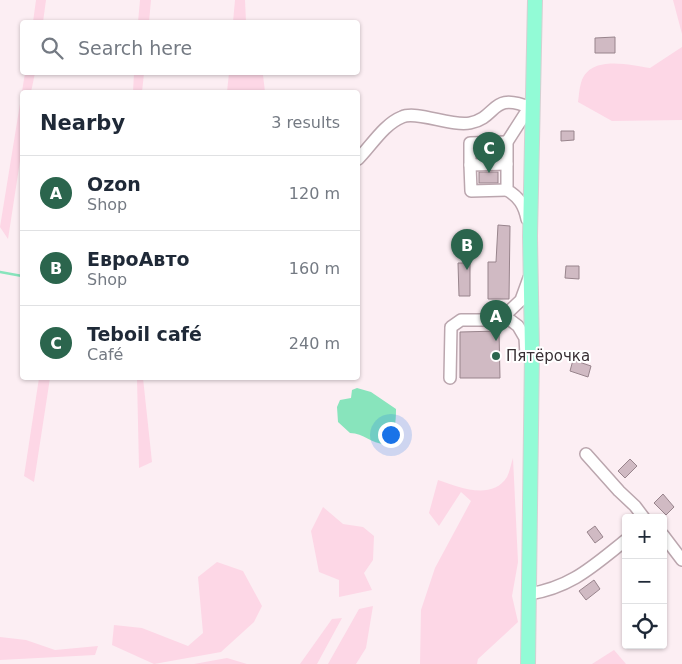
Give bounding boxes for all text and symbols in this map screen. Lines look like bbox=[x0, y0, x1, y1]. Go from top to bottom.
search box bbox=[20, 20, 360, 75]
icon: search bbox=[38, 34, 66, 62]
text: Search here bbox=[78, 37, 192, 59]
text: Nearby bbox=[40, 111, 125, 135]
text: 3 results bbox=[271, 113, 340, 132]
pin: C bbox=[473, 132, 505, 173]
text: Ozon bbox=[87, 173, 141, 195]
text: A bbox=[50, 184, 62, 203]
text: 120 m bbox=[289, 184, 340, 203]
text: Shop bbox=[87, 195, 127, 214]
pin: B bbox=[451, 229, 483, 270]
text: ЕвроАвто bbox=[87, 248, 189, 270]
text: B bbox=[50, 259, 62, 278]
text: 160 m bbox=[289, 259, 340, 278]
text: Shop bbox=[87, 270, 127, 289]
pin: A bbox=[480, 300, 512, 341]
text: Teboil café bbox=[87, 323, 202, 345]
text: C bbox=[50, 334, 62, 353]
text: 240 m bbox=[289, 334, 340, 353]
text: Café bbox=[87, 345, 123, 364]
place label: Пятёрочка bbox=[506, 347, 590, 365]
marker: Пятёрочка bbox=[490, 350, 502, 362]
your location bbox=[378, 422, 404, 448]
map controls bbox=[622, 514, 667, 649]
button: + bbox=[622, 514, 667, 559]
button: − bbox=[622, 559, 667, 604]
button: locate bbox=[622, 604, 667, 649]

